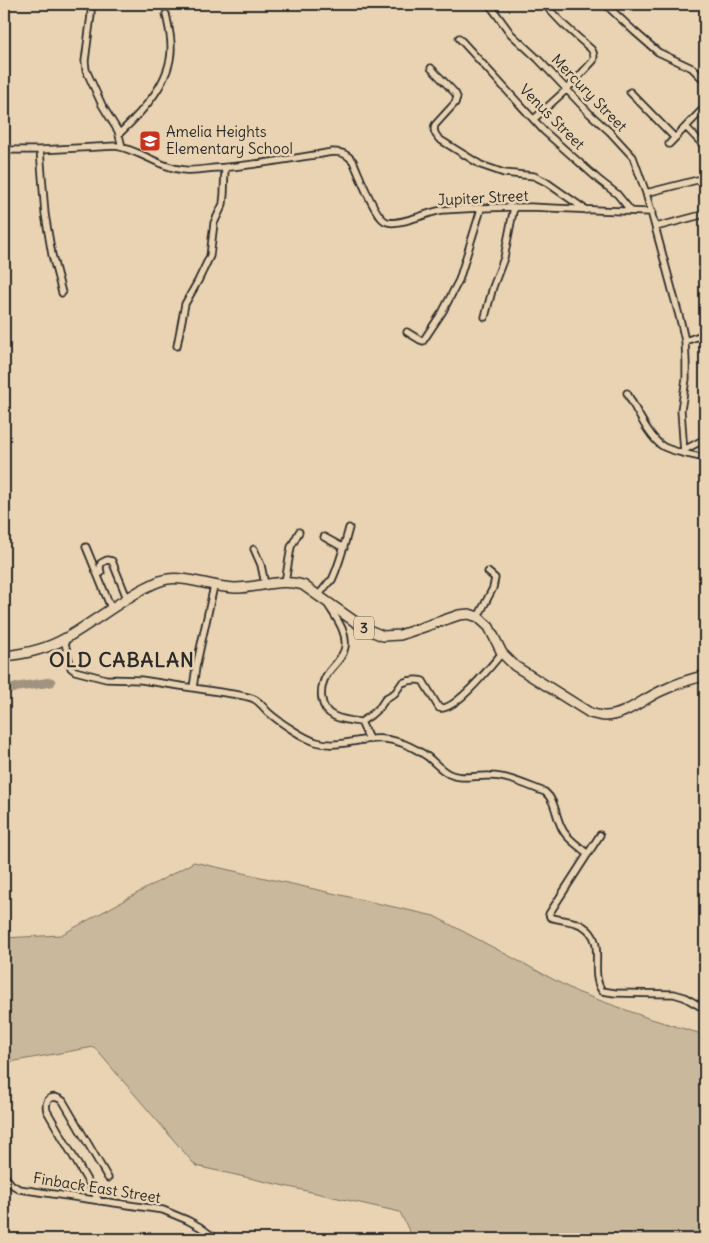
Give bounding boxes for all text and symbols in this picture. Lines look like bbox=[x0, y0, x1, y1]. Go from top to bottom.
street label: Mercury Street bbox=[548, 50, 631, 135]
street label: Venus Street bbox=[516, 80, 589, 153]
place label: Amelia Heights Elementary School bbox=[166, 122, 293, 158]
school or university icon: Amelia Heights Elementary School bbox=[138, 129, 162, 153]
street label: Jupiter Street bbox=[437, 186, 529, 209]
road number: 3 bbox=[354, 616, 374, 640]
district label: OLD CABALAN bbox=[49, 647, 195, 672]
street label: Finback East Street bbox=[32, 1168, 162, 1207]

